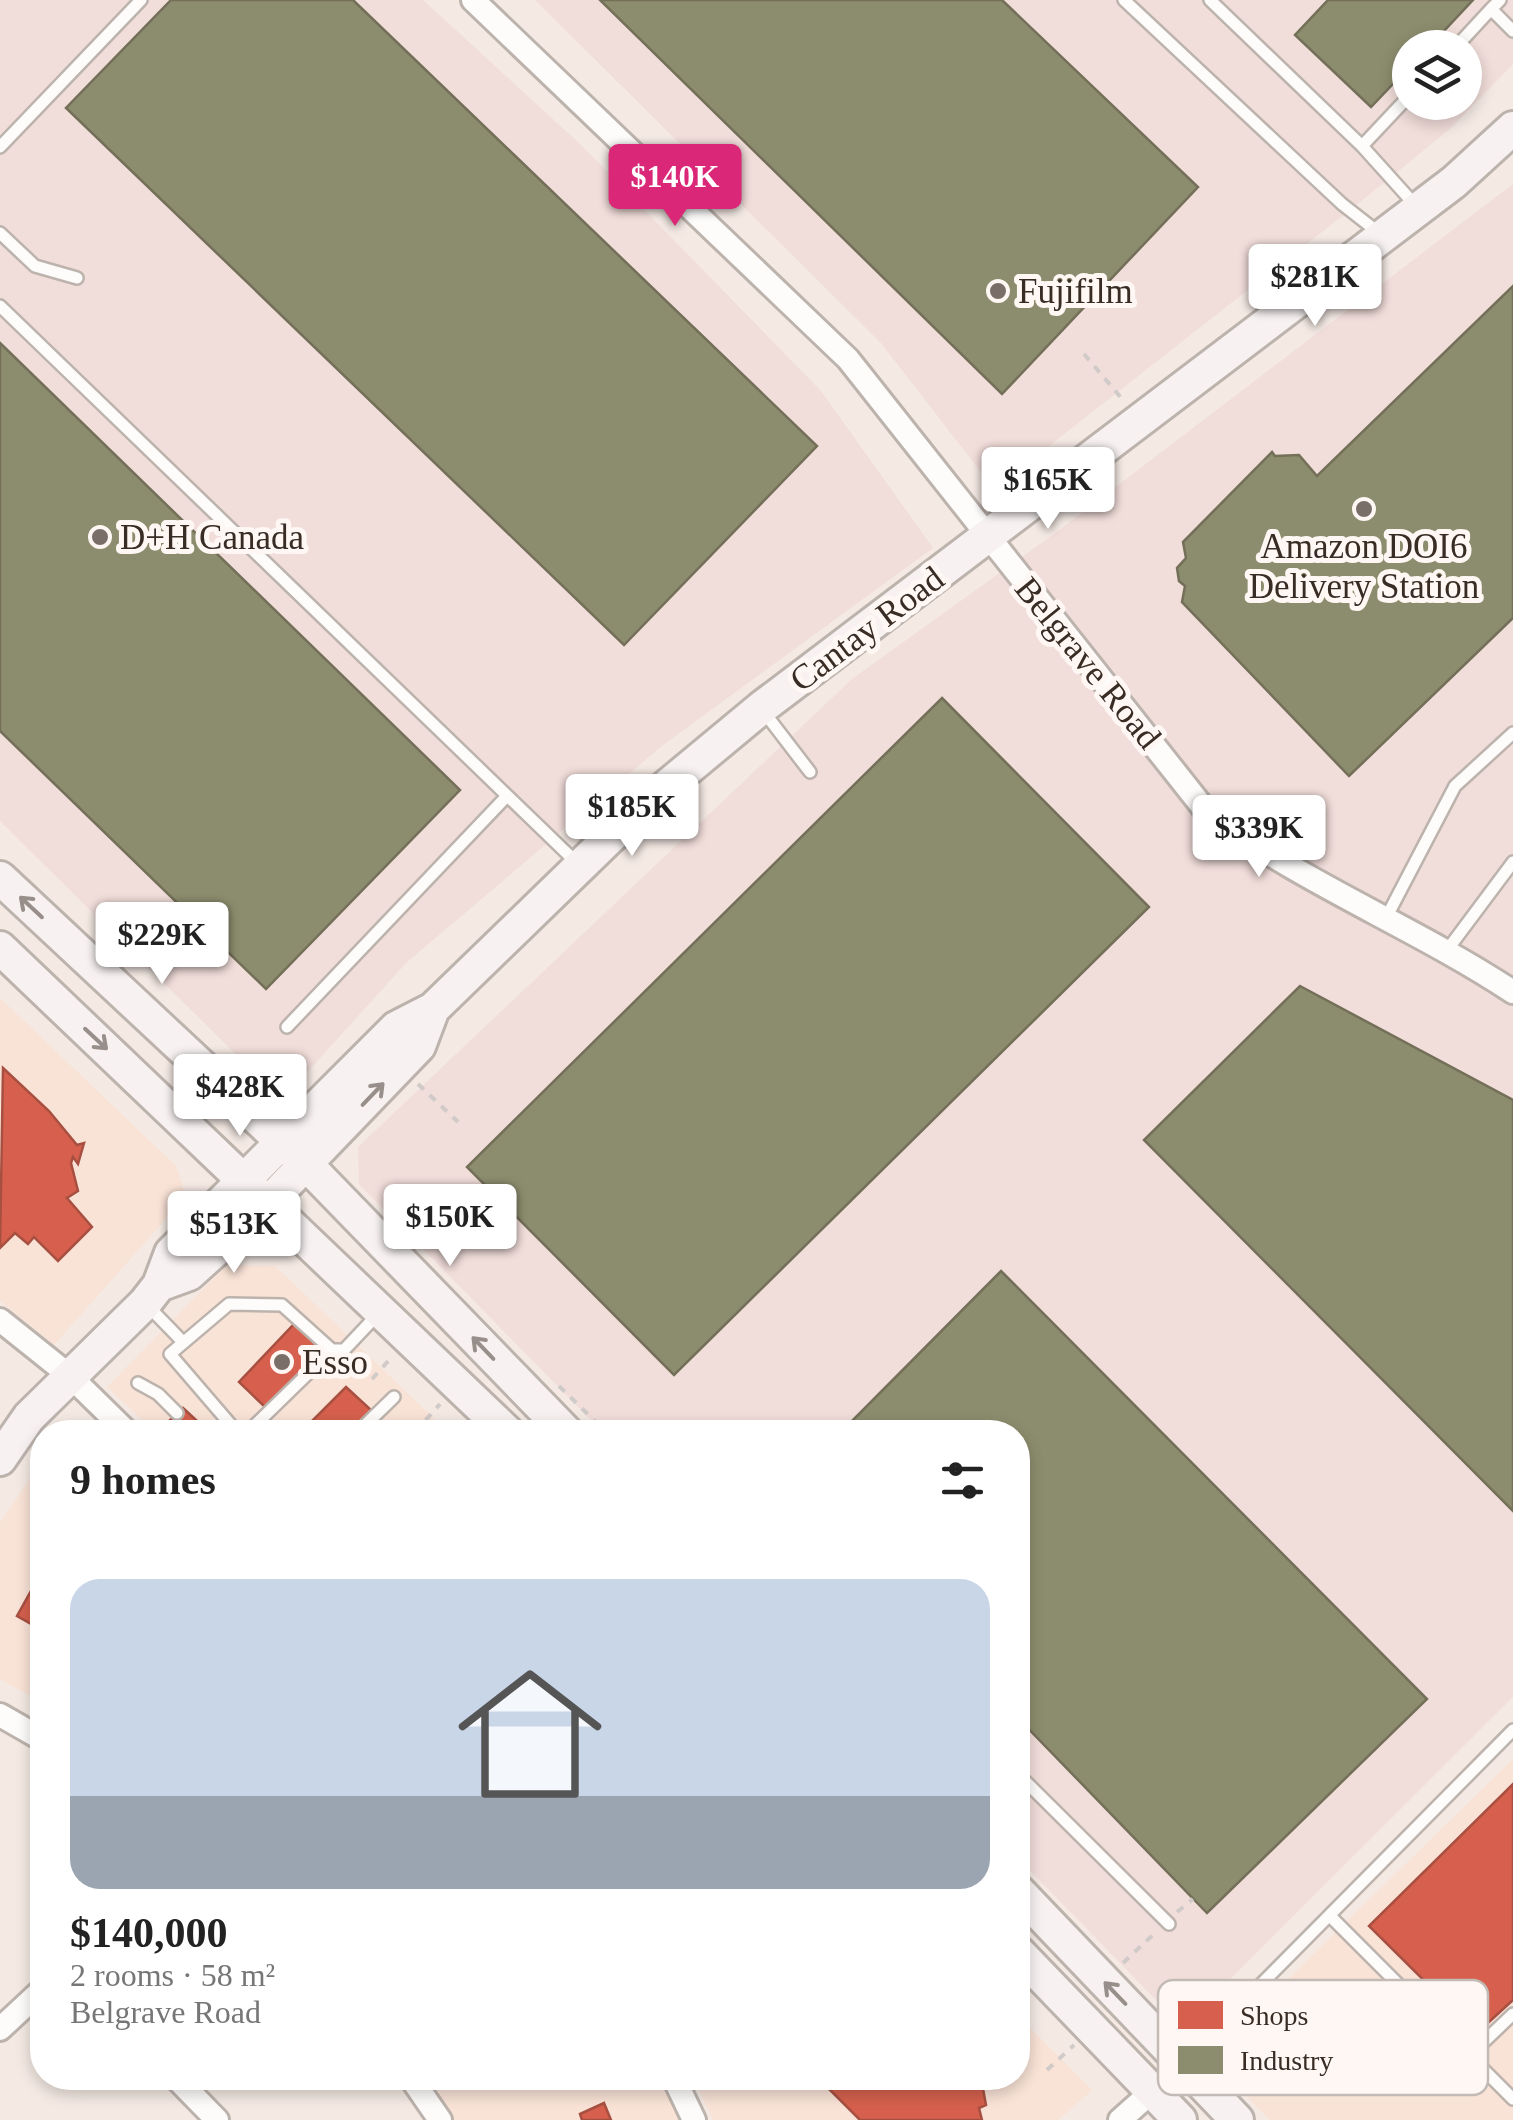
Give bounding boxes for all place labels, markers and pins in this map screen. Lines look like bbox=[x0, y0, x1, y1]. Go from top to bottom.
pin: $140K bbox=[605, 144, 745, 229]
pin: $281K bbox=[1245, 244, 1385, 329]
place label: Fujifilm bbox=[1018, 272, 1133, 311]
marker: Fujifilm bbox=[987, 280, 1009, 302]
pin: $165K bbox=[978, 447, 1118, 532]
marker: Amazon DOI6 Delivery Station bbox=[1353, 498, 1375, 520]
place label: D+H Canada bbox=[120, 518, 304, 557]
marker: D+H Canada bbox=[89, 526, 111, 548]
place label: Amazon DOI6 Delivery Station bbox=[1249, 527, 1479, 606]
pin: $185K bbox=[562, 774, 702, 859]
pin: $339K bbox=[1189, 795, 1329, 880]
pin: $229K bbox=[92, 902, 232, 987]
pin: $428K bbox=[170, 1054, 310, 1139]
pin: $150K bbox=[380, 1184, 520, 1269]
pin: $513K bbox=[164, 1191, 304, 1276]
place label: Esso bbox=[302, 1343, 368, 1382]
marker: Esso bbox=[271, 1351, 293, 1373]

